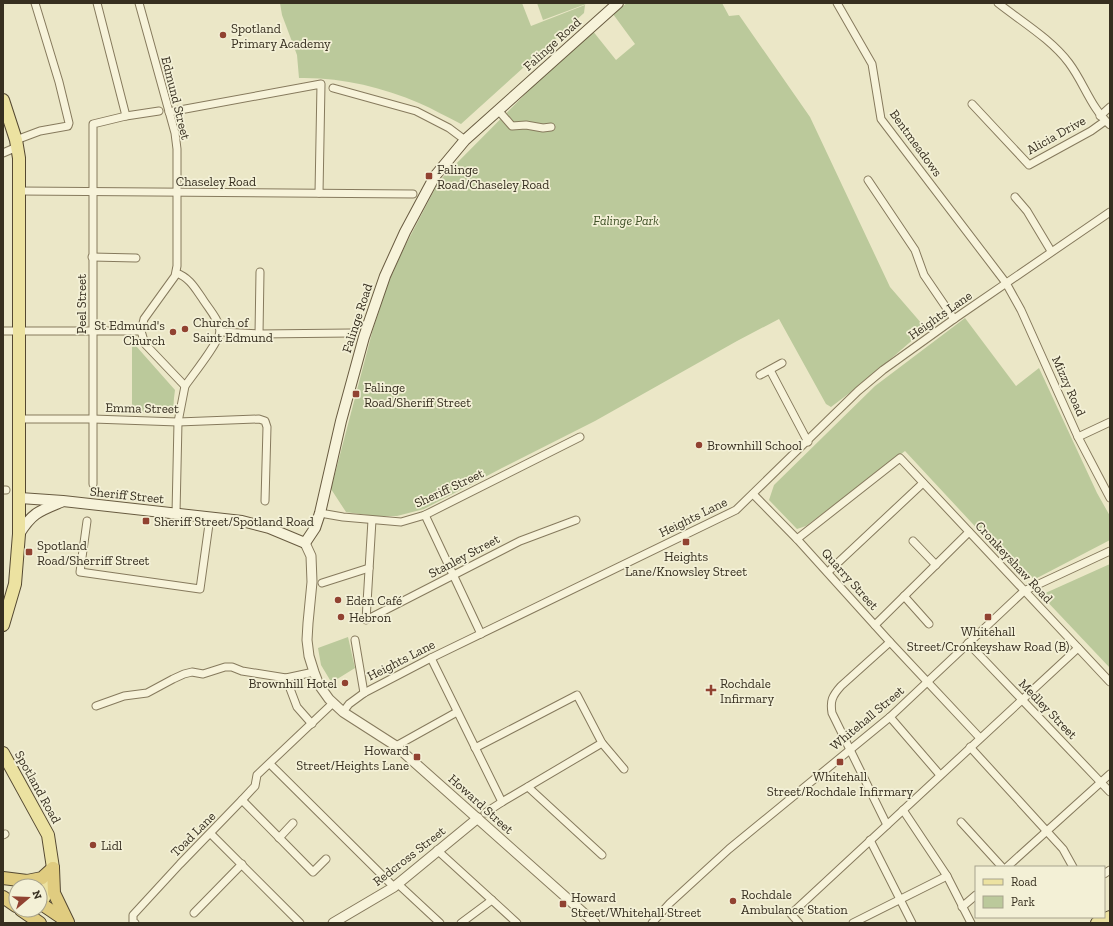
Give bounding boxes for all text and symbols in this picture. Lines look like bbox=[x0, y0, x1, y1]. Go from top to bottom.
street label: Falinge Road bbox=[520, 14, 584, 74]
place label: Spotland Primary Academy bbox=[231, 21, 331, 51]
marker: Spotland Primary Academy bbox=[218, 30, 228, 40]
street label: Edmund Street bbox=[158, 55, 194, 141]
street label: Bentmeadows bbox=[887, 107, 945, 180]
street label: Alicia Drive bbox=[1024, 113, 1088, 157]
place label: Falinge Road/Chaseley Road bbox=[437, 162, 549, 192]
marker: Falinge Road/Chaseley Road bbox=[424, 171, 434, 181]
street label: Chaseley Road bbox=[176, 174, 256, 189]
park label: Falinge Park bbox=[593, 213, 659, 228]
street label: Peel Street bbox=[74, 274, 89, 334]
street label: Falinge Road bbox=[339, 281, 375, 355]
street label: Heights Lane bbox=[905, 288, 975, 342]
place label: Church of Saint Edmund bbox=[193, 315, 273, 345]
place label: St Edmund's Church bbox=[94, 318, 166, 348]
marker: Church of Saint Edmund bbox=[180, 324, 190, 334]
marker: St Edmund's Church bbox=[168, 327, 178, 337]
street label: Mizzy Road bbox=[1049, 354, 1089, 418]
place label: Falinge Road/Sheriff Street bbox=[364, 380, 471, 410]
marker: Falinge Road/Sheriff Street bbox=[351, 389, 361, 399]
street label: Emma Street bbox=[105, 400, 179, 416]
place label: Brownhill School bbox=[707, 438, 803, 453]
marker: Brownhill School bbox=[694, 440, 704, 450]
street label: Sheriff Street bbox=[412, 465, 486, 511]
street label: Sheriff Street bbox=[89, 484, 165, 506]
street label: Heights Lane bbox=[656, 494, 730, 540]
place label: Sheriff Street/Spotland Road bbox=[154, 514, 314, 529]
marker: Sheriff Street/Spotland Road bbox=[141, 516, 151, 526]
street label: Cronkeyshaw Road bbox=[972, 518, 1056, 606]
street label: Stanley Street bbox=[426, 531, 502, 581]
marker: Heights Lane/Knowsley Street bbox=[681, 537, 691, 547]
place label: Spotland Road/Sherriff Street bbox=[37, 538, 150, 568]
street label: Quarry Street bbox=[818, 545, 882, 613]
marker: Spotland Road/Sherriff Street bbox=[24, 547, 34, 557]
place label: Heights Lane/Knowsley Street bbox=[625, 549, 747, 579]
place label: Eden Café bbox=[346, 593, 402, 608]
marker: Eden Café bbox=[333, 595, 343, 605]
place label: Hebron bbox=[349, 610, 392, 625]
marker: Hebron bbox=[336, 612, 346, 622]
marker: Whitehall Street/Cronkeyshaw Road (B) bbox=[983, 612, 993, 622]
place label: Whitehall Street/Cronkeyshaw Road (B) bbox=[907, 624, 1070, 654]
street label: Heights Lane bbox=[365, 637, 437, 683]
place label: Brownhill Hotel bbox=[248, 676, 338, 691]
place label: Rochdale Infirmary bbox=[720, 676, 774, 706]
street label: Medley Street bbox=[1016, 676, 1080, 742]
marker: Brownhill Hotel bbox=[340, 678, 350, 688]
street label: Whitehall Street bbox=[827, 683, 907, 753]
marker: Rochdale Infirmary bbox=[705, 684, 717, 696]
place label: Howard Street/Heights Lane bbox=[296, 743, 409, 773]
street label: Spotland Road bbox=[12, 748, 64, 826]
marker: Howard Street/Heights Lane bbox=[412, 752, 422, 762]
marker: Whitehall Street/Rochdale Infirmary bbox=[835, 757, 845, 767]
place label: Whitehall Street/Rochdale Infirmary bbox=[767, 769, 914, 799]
street label: Howard Street bbox=[445, 771, 517, 837]
street label: Toad Lane bbox=[167, 808, 219, 860]
street label: Redcross Street bbox=[370, 823, 448, 889]
place label: Lidl bbox=[101, 838, 123, 853]
marker: Lidl bbox=[88, 840, 98, 850]
legend bbox=[975, 866, 1105, 918]
text: Road bbox=[1011, 875, 1037, 889]
north arrow bbox=[8, 878, 48, 918]
place label: Rochdale Ambulance Station bbox=[741, 887, 848, 917]
text: N bbox=[29, 889, 45, 902]
place label: Howard Street/Whitehall Street bbox=[571, 890, 702, 920]
text: Park bbox=[1011, 895, 1036, 909]
marker: Rochdale Ambulance Station bbox=[728, 896, 738, 906]
marker: Howard Street/Whitehall Street bbox=[558, 899, 568, 909]

